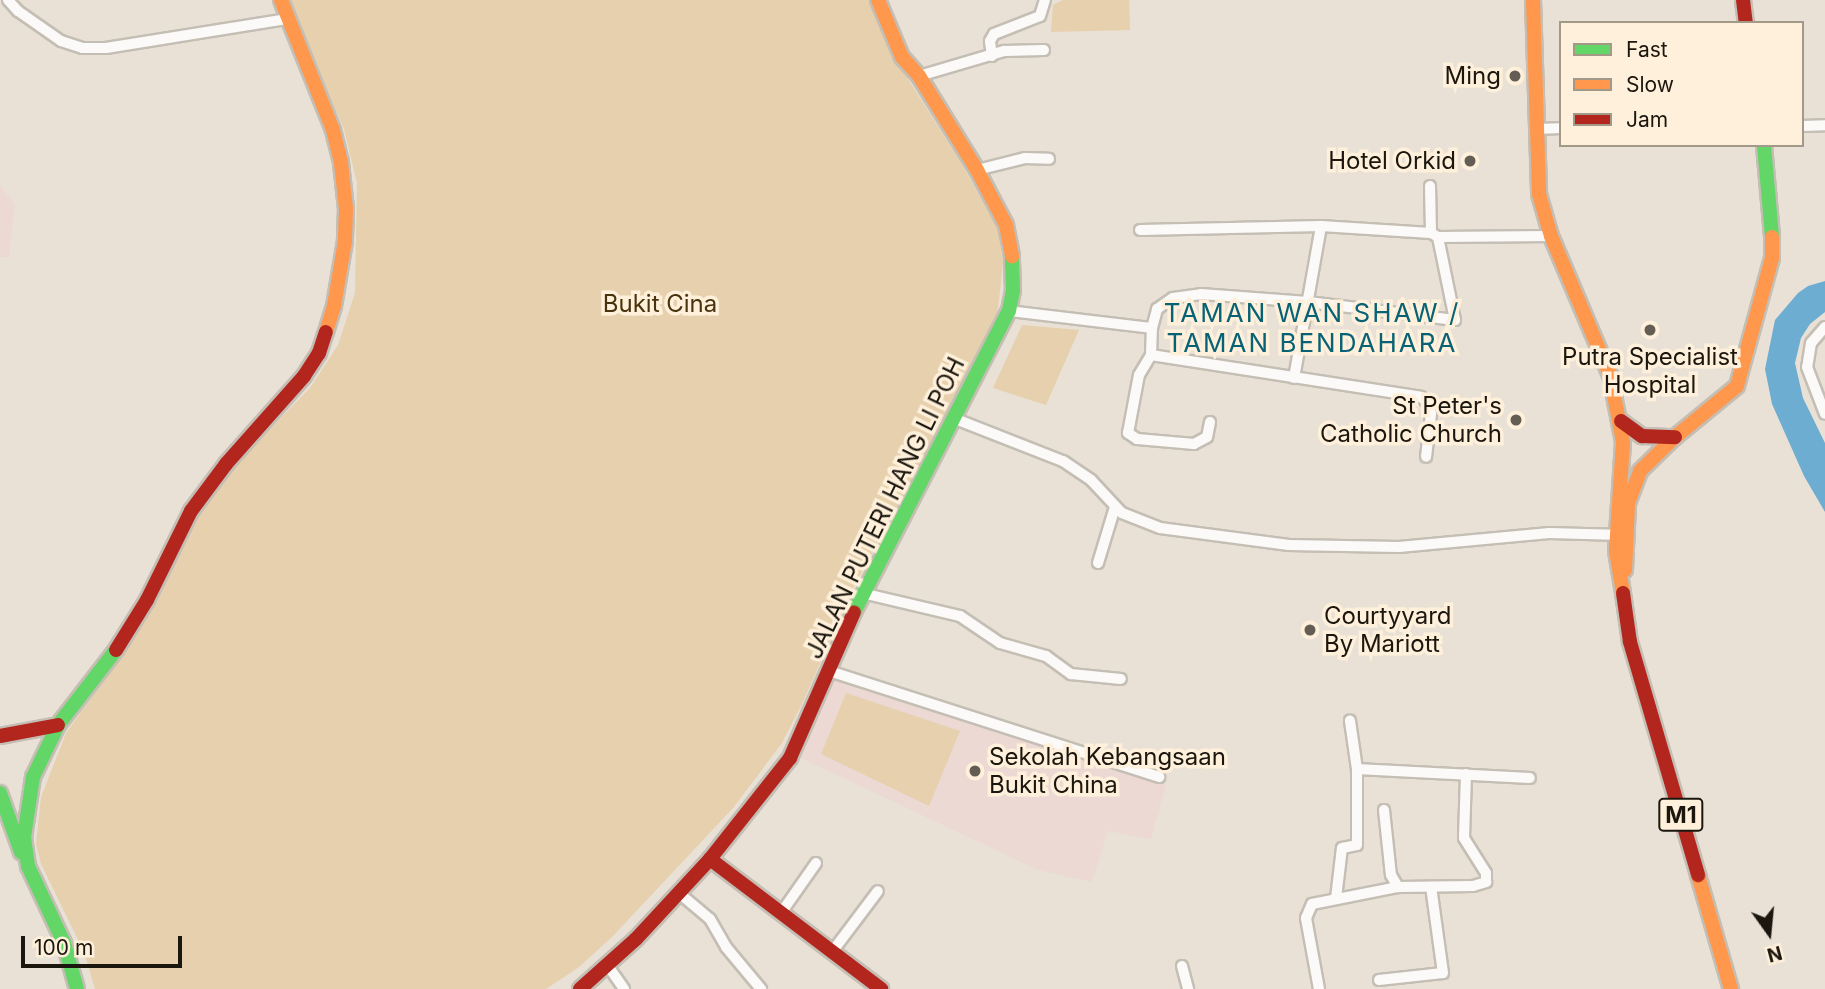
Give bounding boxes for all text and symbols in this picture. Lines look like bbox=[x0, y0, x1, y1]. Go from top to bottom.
legend bbox=[1559, 21, 1804, 147]
text: Fast bbox=[1626, 37, 1668, 62]
place label: Ming bbox=[1445, 62, 1501, 90]
marker: Ming bbox=[1507, 68, 1523, 84]
text: Slow bbox=[1626, 72, 1674, 97]
text: Jam bbox=[1626, 107, 1668, 132]
place label: Hotel Orkid bbox=[1328, 147, 1456, 175]
marker: Hotel Orkid bbox=[1462, 153, 1478, 169]
park label: Bukit Cina bbox=[603, 290, 717, 318]
district label: TAMAN WAN SHAW / TAMAN BENDAHARA bbox=[1166, 297, 1458, 358]
marker: Putra Specialist Hospital bbox=[1640, 320, 1660, 340]
place label: Putra Specialist Hospital bbox=[1562, 343, 1738, 399]
street label: JALAN PUTERI HANG LI POH bbox=[799, 353, 971, 663]
place label: St Peter's Catholic Church bbox=[1320, 392, 1502, 448]
marker: St Peter's Catholic Church bbox=[1508, 412, 1524, 428]
place label: Courtyyard By Mariott bbox=[1324, 602, 1452, 658]
marker: Courtyyard By Mariott bbox=[1302, 622, 1318, 638]
place label: Sekolah Kebangsaan Bukit China bbox=[989, 743, 1226, 799]
marker: Sekolah Kebangsaan Bukit China bbox=[967, 763, 983, 779]
road number: M1 bbox=[1658, 796, 1704, 834]
north arrow bbox=[1734, 898, 1804, 968]
scale bar bbox=[24, 922, 186, 966]
text: 100 m bbox=[34, 935, 93, 960]
text: N bbox=[1765, 941, 1785, 967]

